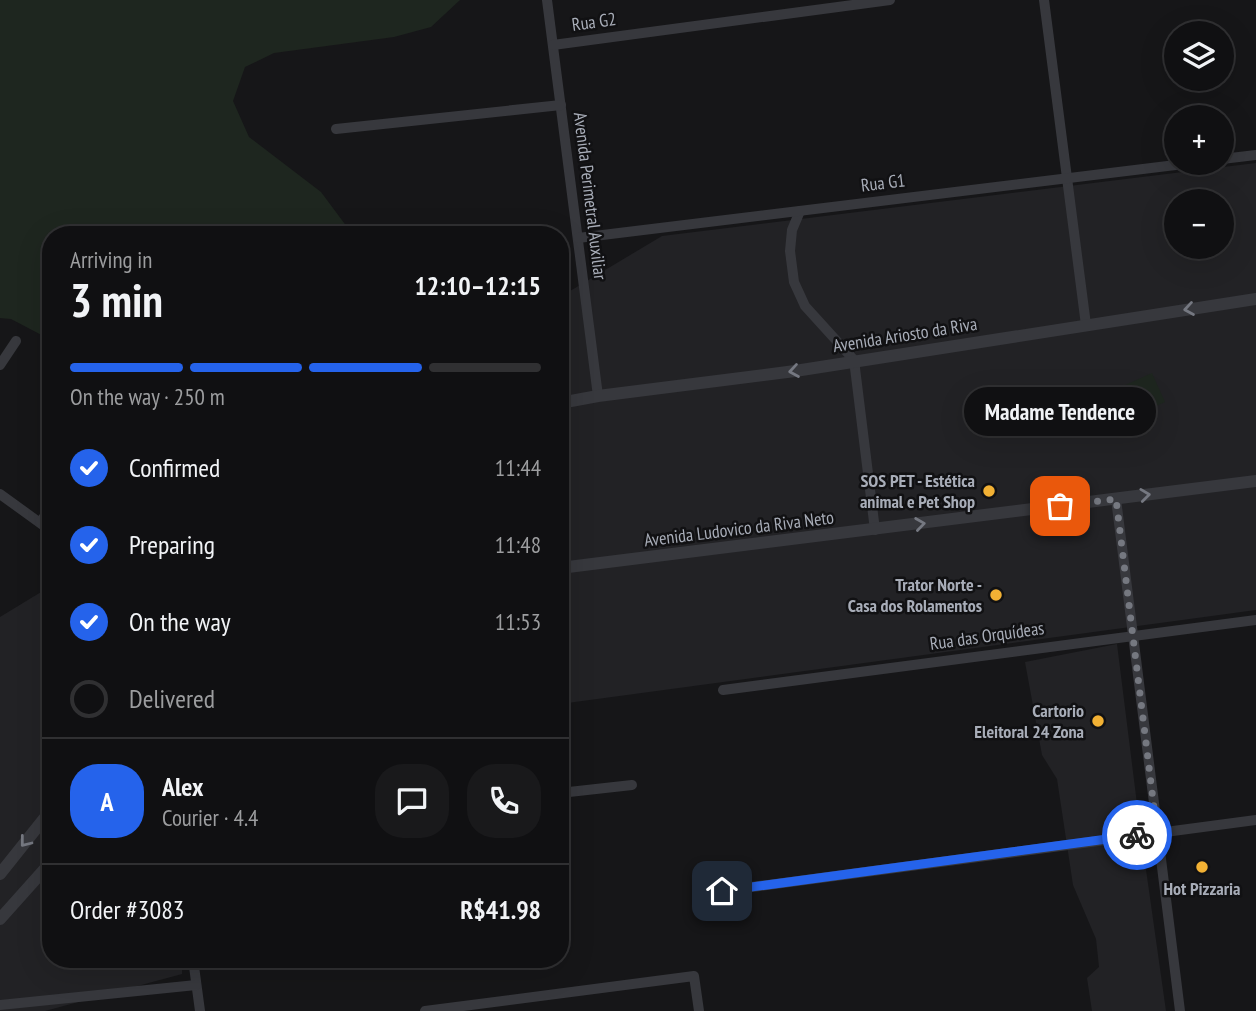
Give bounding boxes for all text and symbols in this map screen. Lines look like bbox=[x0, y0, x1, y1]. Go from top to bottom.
street label: Rua G2 bbox=[570, 7, 618, 36]
map controls bbox=[1164, 21, 1234, 259]
button: layers bbox=[1164, 21, 1234, 91]
button: + bbox=[1164, 105, 1234, 175]
street label: Avenida Perimetral Auxiliar bbox=[569, 111, 612, 281]
street label: Rua G1 bbox=[859, 168, 906, 197]
button: − bbox=[1164, 189, 1234, 259]
text: Arriving in bbox=[70, 245, 152, 274]
text: 12:10–12:15 bbox=[414, 269, 541, 302]
text: 3 min bbox=[70, 270, 163, 330]
one-way arrow bbox=[1183, 301, 1194, 316]
street label: Avenida Ariosto da Riva bbox=[831, 312, 979, 357]
one-way arrow bbox=[788, 363, 800, 378]
text: On the way · 250 m bbox=[70, 382, 225, 411]
callout: Madame Tendence bbox=[964, 387, 1156, 436]
text: Madame Tendence bbox=[985, 397, 1135, 426]
icon: check bbox=[70, 449, 108, 487]
text: Confirmed bbox=[129, 451, 220, 484]
text: 11:44 bbox=[495, 453, 541, 482]
place label: SOS PET - Estética animal e Pet Shop bbox=[860, 469, 975, 513]
pin bbox=[1030, 476, 1090, 536]
marker: SOS PET - Estética animal e Pet Shop bbox=[981, 483, 997, 499]
icon: bag bbox=[1041, 487, 1079, 525]
one-way arrow bbox=[1139, 488, 1151, 503]
street label: Avenida Ludovico da Riva Neto bbox=[643, 505, 835, 552]
one-way arrow bbox=[914, 517, 925, 532]
icon: check bbox=[70, 526, 108, 564]
text: Preparing bbox=[129, 528, 215, 561]
text: 11:48 bbox=[495, 530, 541, 559]
place label: Trator Norte - Casa dos Rolamentos bbox=[848, 573, 982, 617]
marker: Trator Norte - Casa dos Rolamentos bbox=[988, 587, 1004, 603]
icon: check bbox=[70, 603, 108, 641]
text: On the way bbox=[129, 605, 231, 638]
text: 11:53 bbox=[495, 607, 541, 636]
street label: Rua das Orquídeas bbox=[928, 616, 1046, 655]
text: Delivered bbox=[129, 682, 215, 715]
place label: Cartorio Eleitoral 24 Zona bbox=[974, 699, 1084, 743]
marker: Cartorio Eleitoral 24 Zona bbox=[1090, 713, 1106, 729]
button: chat bbox=[375, 764, 449, 838]
button: phone bbox=[467, 764, 541, 838]
text: Alex bbox=[162, 770, 203, 803]
text: A bbox=[100, 785, 114, 818]
courier bbox=[1102, 800, 1172, 870]
text: Courier · 4.4 bbox=[162, 803, 258, 832]
icon: bike bbox=[1118, 816, 1156, 854]
one-way arrow bbox=[21, 834, 34, 847]
marker: Hot Pizzaria bbox=[1194, 859, 1210, 875]
pin bbox=[692, 861, 752, 921]
icon: home bbox=[703, 872, 741, 910]
place label: Hot Pizzaria bbox=[1163, 877, 1241, 900]
text: Order #3083 bbox=[70, 893, 185, 926]
text: R$41.98 bbox=[460, 893, 541, 926]

